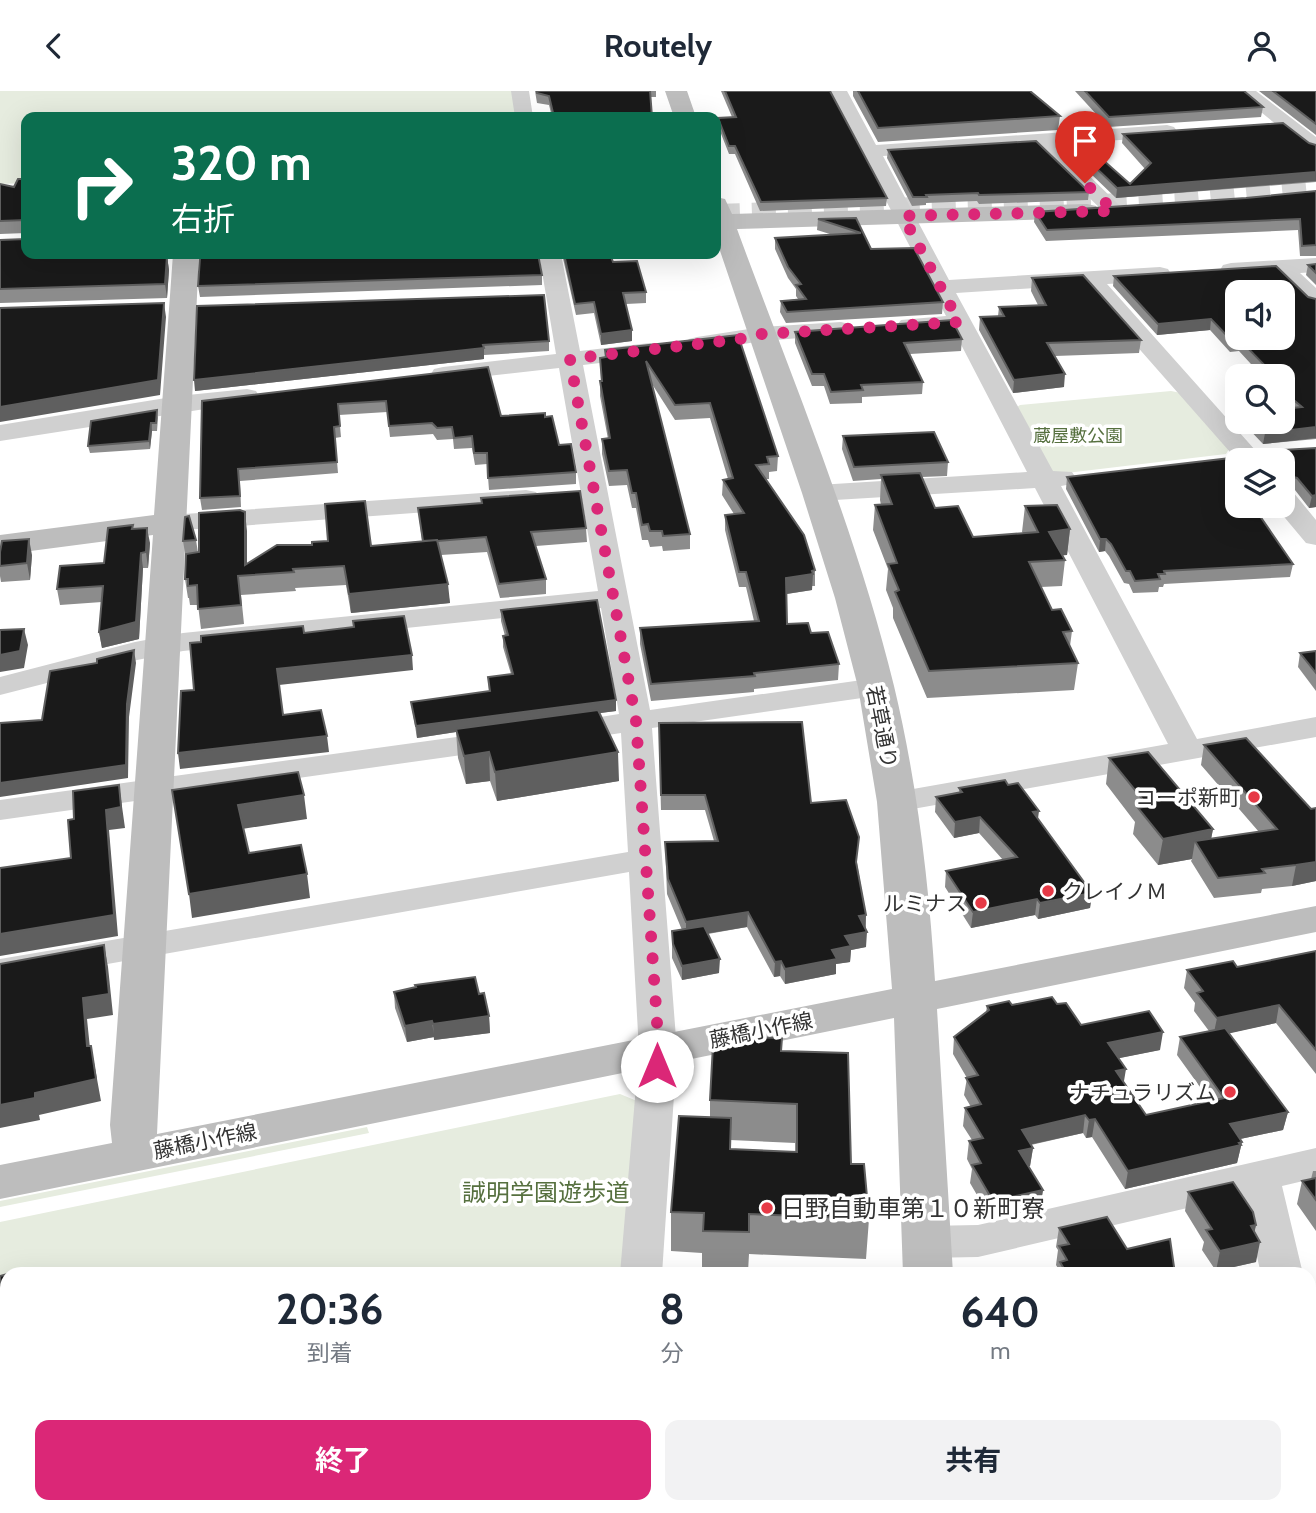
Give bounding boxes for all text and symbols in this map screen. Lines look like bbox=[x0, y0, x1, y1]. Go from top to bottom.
text: Routely bbox=[604, 26, 712, 65]
icon: back bbox=[35, 27, 73, 65]
icon: person bbox=[1243, 27, 1281, 65]
pin bbox=[1055, 111, 1115, 183]
icon: arrive bbox=[1066, 122, 1104, 160]
text: 320 m bbox=[171, 133, 312, 192]
icon: right bbox=[56, 140, 147, 231]
text: 右折 bbox=[171, 199, 235, 238]
map controls bbox=[1225, 280, 1295, 518]
button: sound bbox=[1225, 280, 1295, 350]
button: search bbox=[1225, 364, 1295, 434]
park label: 蔵屋敷公園 bbox=[1033, 425, 1123, 447]
button: layers bbox=[1225, 448, 1295, 518]
street label: 若草通り bbox=[862, 683, 902, 771]
place label: コーポ新町 bbox=[1135, 785, 1240, 810]
marker: コーポ新町 bbox=[1246, 789, 1262, 805]
place label: クレイノＭ bbox=[1062, 879, 1167, 904]
marker: クレイノＭ bbox=[1040, 883, 1056, 899]
place label: ルミナス bbox=[883, 891, 967, 916]
marker: ルミナス bbox=[973, 895, 989, 911]
street label: 藤橋小作線 bbox=[707, 1008, 815, 1052]
position arrow bbox=[620, 1029, 694, 1103]
place label: ナチュラリズム bbox=[1069, 1080, 1216, 1105]
marker: ナチュラリズム bbox=[1222, 1084, 1238, 1100]
street label: 藤橋小作線 bbox=[151, 1119, 259, 1163]
park label: 誠明学園遊歩道 bbox=[462, 1178, 630, 1207]
place label: 日野自動車第１０新町寮 bbox=[781, 1194, 1045, 1223]
marker: 日野自動車第１０新町寮 bbox=[759, 1200, 775, 1216]
text: 20:36 bbox=[276, 1283, 383, 1335]
text: 8 bbox=[659, 1283, 685, 1335]
text: 640 bbox=[961, 1286, 1040, 1338]
text: m bbox=[990, 1337, 1010, 1365]
text: 到着 bbox=[307, 1339, 353, 1367]
text: 分 bbox=[661, 1339, 684, 1367]
button: 終了 bbox=[35, 1420, 651, 1500]
button: 共有 bbox=[665, 1420, 1281, 1500]

